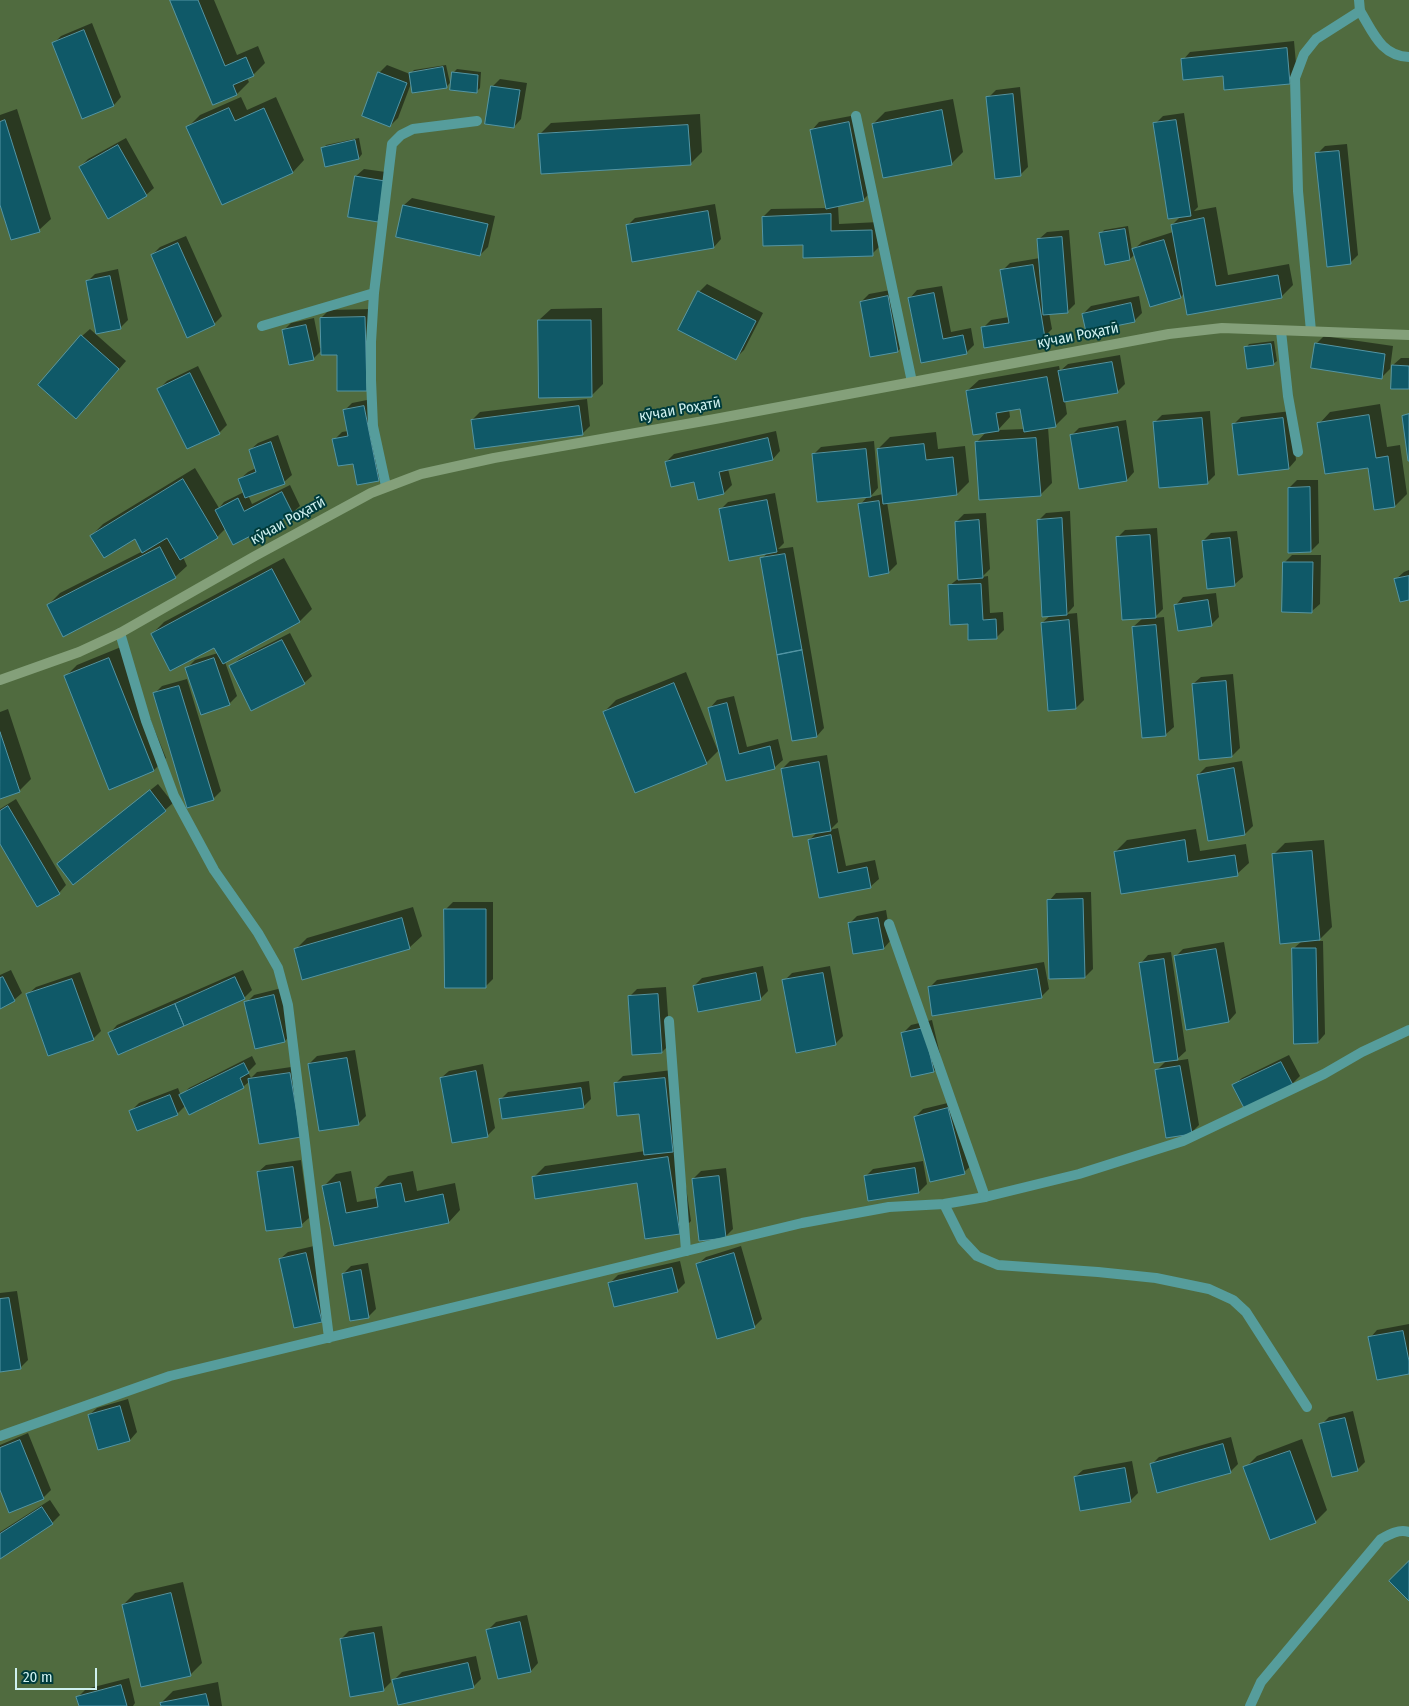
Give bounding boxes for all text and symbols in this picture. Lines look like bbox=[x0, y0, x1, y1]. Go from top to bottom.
street label: кӯчаи Роҳатӣ bbox=[1036, 319, 1120, 353]
street label: кӯчаи Роҳатӣ bbox=[638, 394, 722, 426]
street label: кӯчаи Роҳатӣ bbox=[247, 493, 329, 549]
scale bar bbox=[18, 1658, 100, 1690]
text: 20 m bbox=[23, 1668, 53, 1686]

